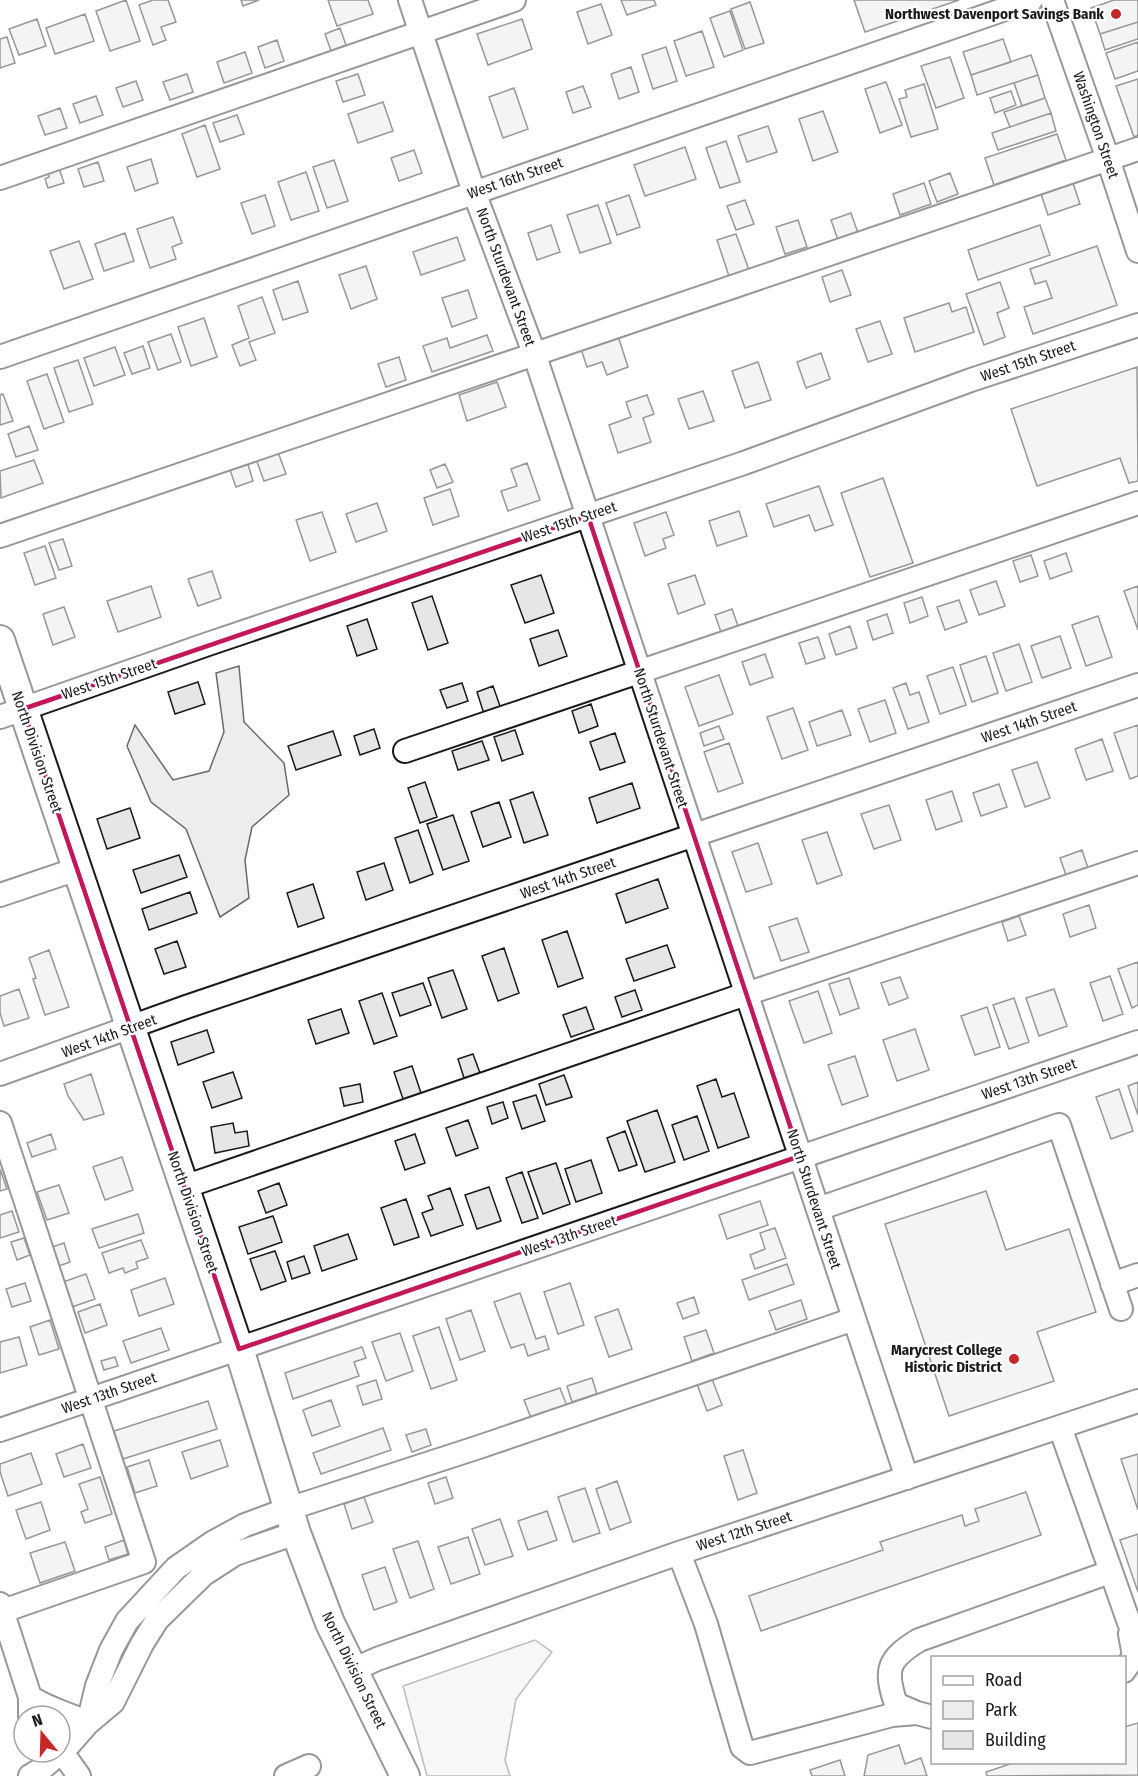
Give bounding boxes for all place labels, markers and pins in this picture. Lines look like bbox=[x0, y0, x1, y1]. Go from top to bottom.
place label: Northwest Davenport Savings Bank bbox=[885, 5, 1104, 23]
marker: Northwest Davenport Savings Bank bbox=[1109, 7, 1123, 21]
place label: Marycrest College Historic District bbox=[891, 1341, 1003, 1376]
marker: Marycrest College Historic District bbox=[1007, 1352, 1021, 1366]

